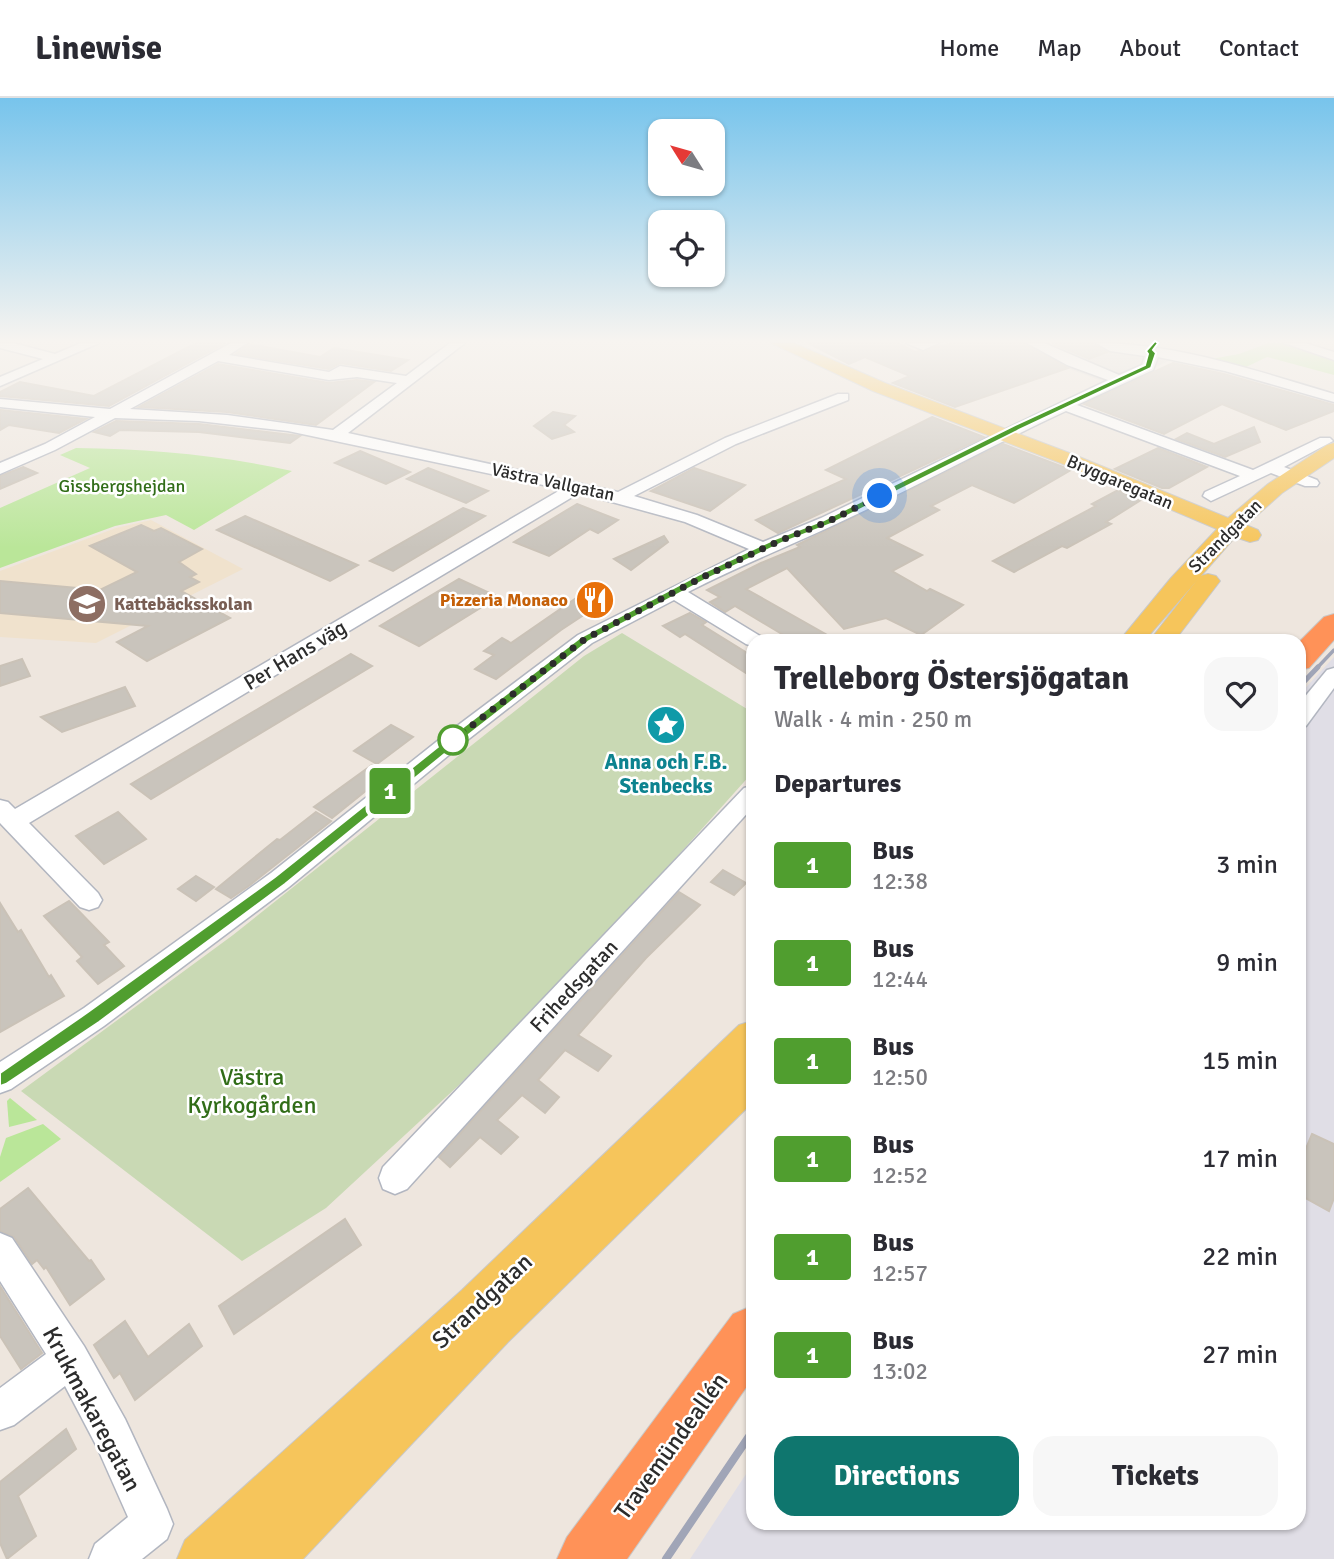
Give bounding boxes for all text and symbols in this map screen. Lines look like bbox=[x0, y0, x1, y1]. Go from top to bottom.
text: Linewise bbox=[35, 28, 162, 69]
text: Home bbox=[939, 33, 999, 63]
text: Map bbox=[1037, 33, 1082, 63]
text: About bbox=[1120, 33, 1181, 63]
text: Contact bbox=[1219, 33, 1299, 63]
north arrow bbox=[648, 119, 724, 196]
map controls bbox=[648, 119, 725, 287]
button: locate bbox=[648, 210, 725, 287]
street label: Bryggaregatan bbox=[1064, 450, 1176, 514]
street label: Västra Vallgatan bbox=[489, 458, 617, 506]
park label: Gissbergshejdan bbox=[59, 475, 185, 497]
your location bbox=[862, 478, 897, 513]
street label: Strandgatan bbox=[1184, 495, 1266, 577]
restaurant icon: Pizzeria Monaco bbox=[574, 579, 616, 621]
school or university icon: Kattebäcksskolan bbox=[66, 583, 108, 625]
place label: Pizzeria Monaco bbox=[440, 589, 568, 611]
place label: Kattebäcksskolan bbox=[114, 593, 253, 615]
street label: Per Hans väg bbox=[239, 614, 351, 696]
button: heart bbox=[1204, 657, 1278, 731]
text: Trelleborg Östersjögatan bbox=[774, 658, 1129, 699]
place icon: Anna och F.B. Stenbecks bbox=[645, 704, 687, 746]
text: Walk · 4 min · 250 m bbox=[774, 705, 972, 734]
unlabelled marker bbox=[438, 725, 468, 755]
place label: Anna och F.B. Stenbecks bbox=[605, 749, 727, 799]
line badge: 1 bbox=[367, 768, 413, 814]
text: Departures bbox=[774, 768, 901, 800]
text: 1 bbox=[384, 776, 396, 806]
text: Bus bbox=[872, 835, 914, 867]
text: 3 min bbox=[1216, 849, 1278, 881]
text: 1 bbox=[806, 850, 819, 880]
text: 12:38 bbox=[872, 867, 928, 896]
text: Bus bbox=[872, 933, 914, 965]
street label: Frihedsgatan bbox=[524, 934, 624, 1038]
text: 9 min bbox=[1216, 947, 1278, 979]
text: 1 bbox=[806, 948, 819, 978]
text: 12:44 bbox=[872, 965, 928, 994]
text: Bus bbox=[872, 1031, 914, 1063]
text: 15 min bbox=[1202, 1045, 1278, 1077]
text: 1 bbox=[806, 1046, 819, 1076]
park label: Västra Kyrkogården bbox=[187, 1062, 317, 1120]
text: 12:50 bbox=[872, 1063, 928, 1092]
text: Bus bbox=[872, 1129, 914, 1161]
text: 17 min bbox=[1202, 1143, 1278, 1175]
text: 1 bbox=[806, 1144, 819, 1174]
text: 12:52 bbox=[872, 1161, 928, 1190]
text: Bus bbox=[872, 1227, 914, 1259]
text: 22 min bbox=[1202, 1241, 1278, 1273]
text: 1 bbox=[806, 1242, 819, 1272]
street label: Strandgatan bbox=[425, 1247, 539, 1355]
text: 12:57 bbox=[872, 1259, 928, 1288]
street label: Krukmakaregatan bbox=[36, 1321, 148, 1497]
text: Bus bbox=[872, 1325, 914, 1357]
text: 27 min bbox=[1202, 1339, 1278, 1371]
text: 1 bbox=[806, 1340, 819, 1370]
text: 13:02 bbox=[872, 1357, 928, 1386]
street label: Travemündeallén bbox=[608, 1367, 734, 1525]
button: Directions bbox=[774, 1436, 1019, 1516]
button: Tickets bbox=[1033, 1436, 1278, 1516]

